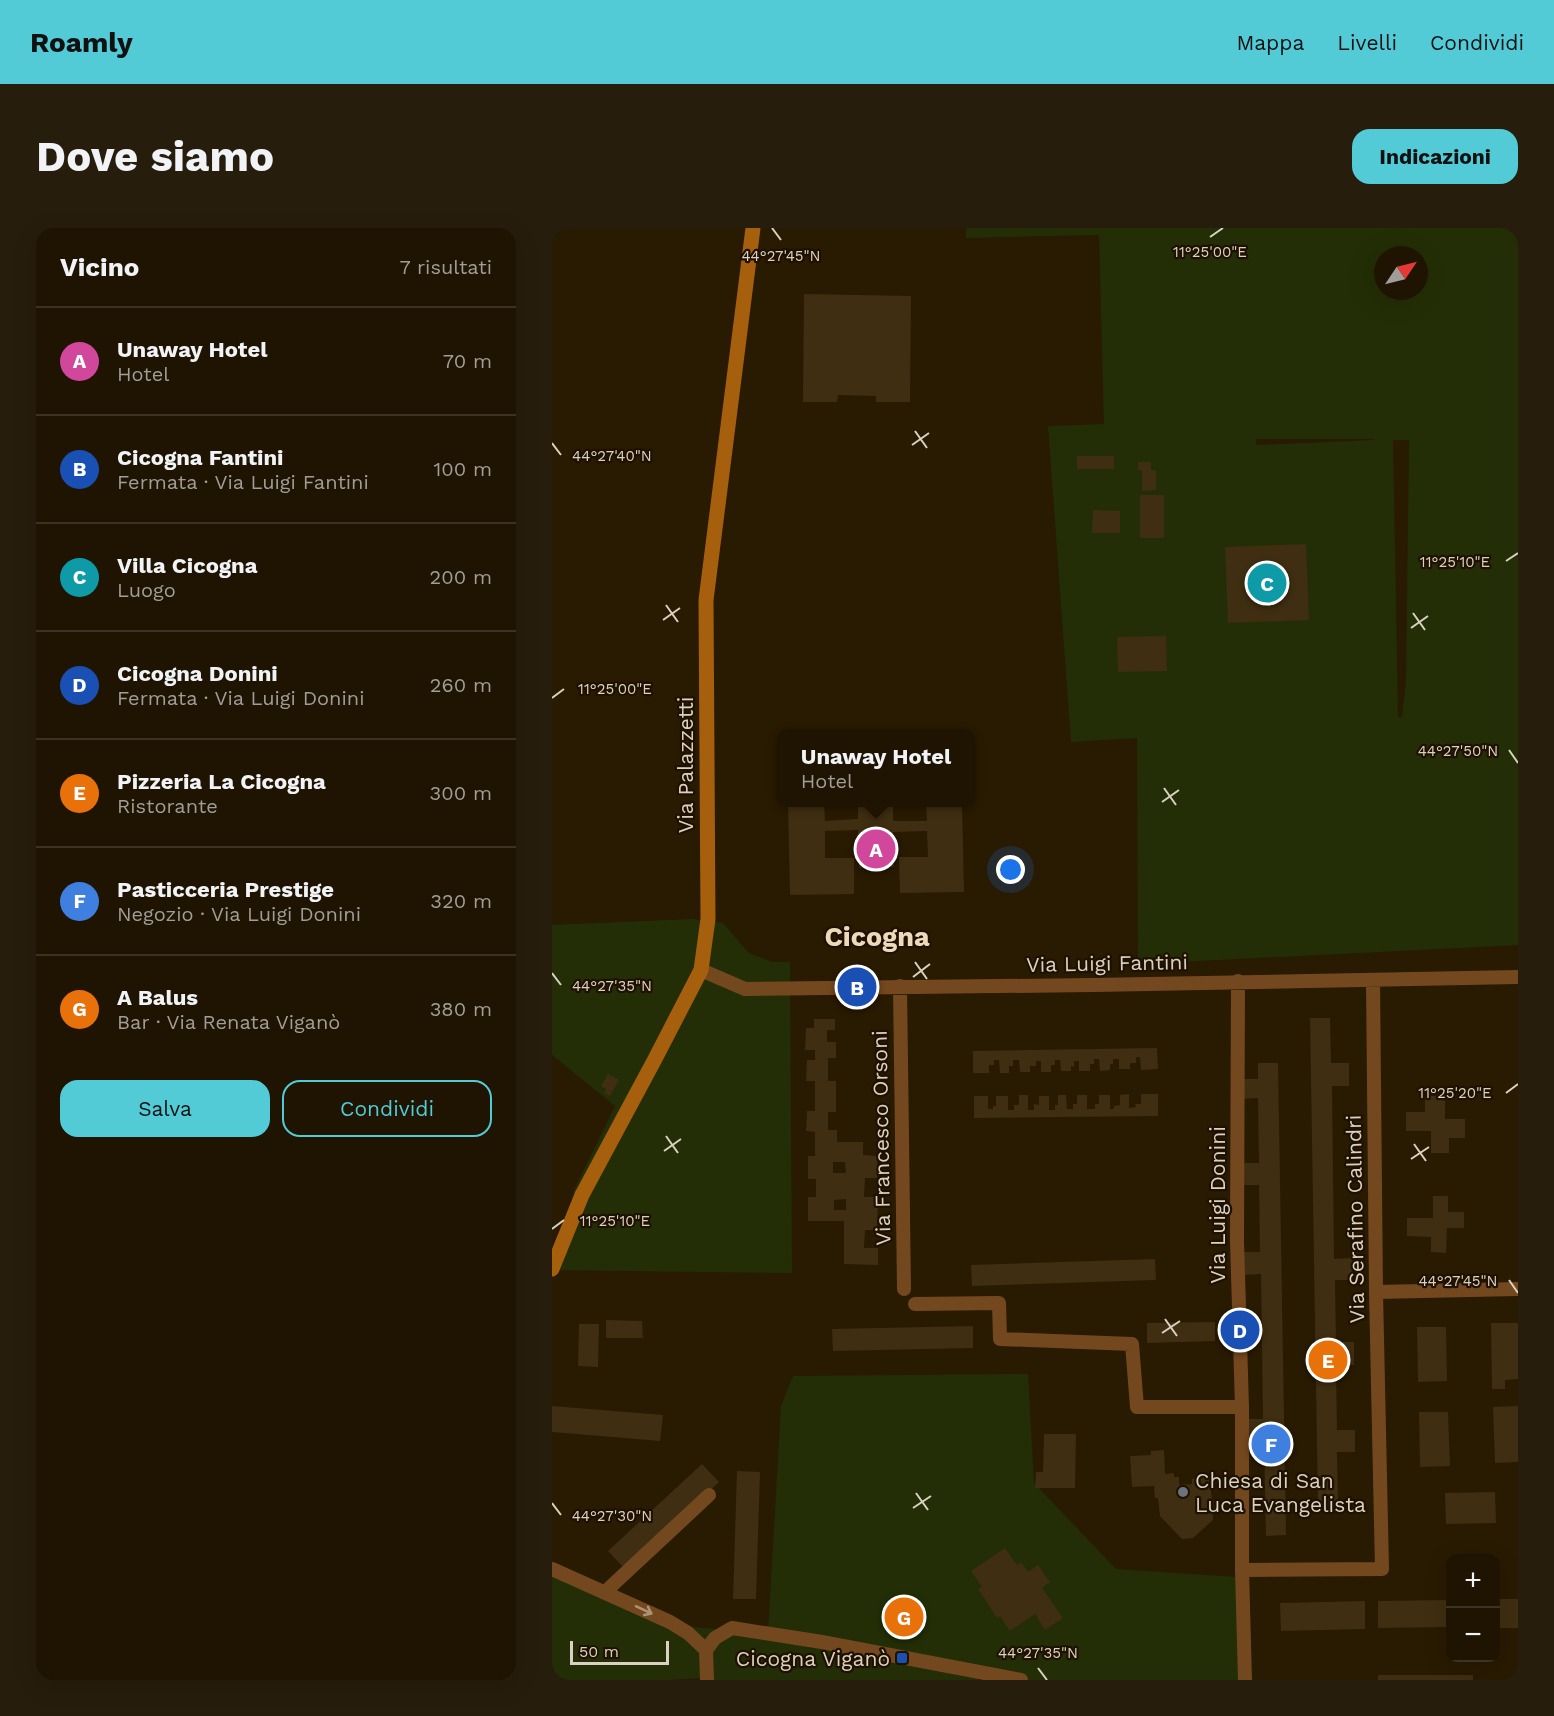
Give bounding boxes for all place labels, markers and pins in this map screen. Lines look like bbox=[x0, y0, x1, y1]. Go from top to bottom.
pin: C bbox=[1248, 560, 1286, 606]
pin: A bbox=[856, 826, 896, 872]
pin: B bbox=[838, 964, 876, 1010]
pin: D bbox=[1220, 1308, 1260, 1352]
pin: E bbox=[1308, 1338, 1348, 1382]
pin: F bbox=[1252, 1422, 1290, 1466]
place label: Chiesa di San Luca Evangelista bbox=[1195, 1468, 1366, 1517]
marker: Chiesa di San Luca Evangelista bbox=[1176, 1485, 1190, 1499]
pin: G bbox=[884, 1594, 924, 1640]
place label: Cicogna Viganò bbox=[736, 1646, 890, 1671]
marker: Cicogna Viganò bbox=[895, 1651, 909, 1665]

